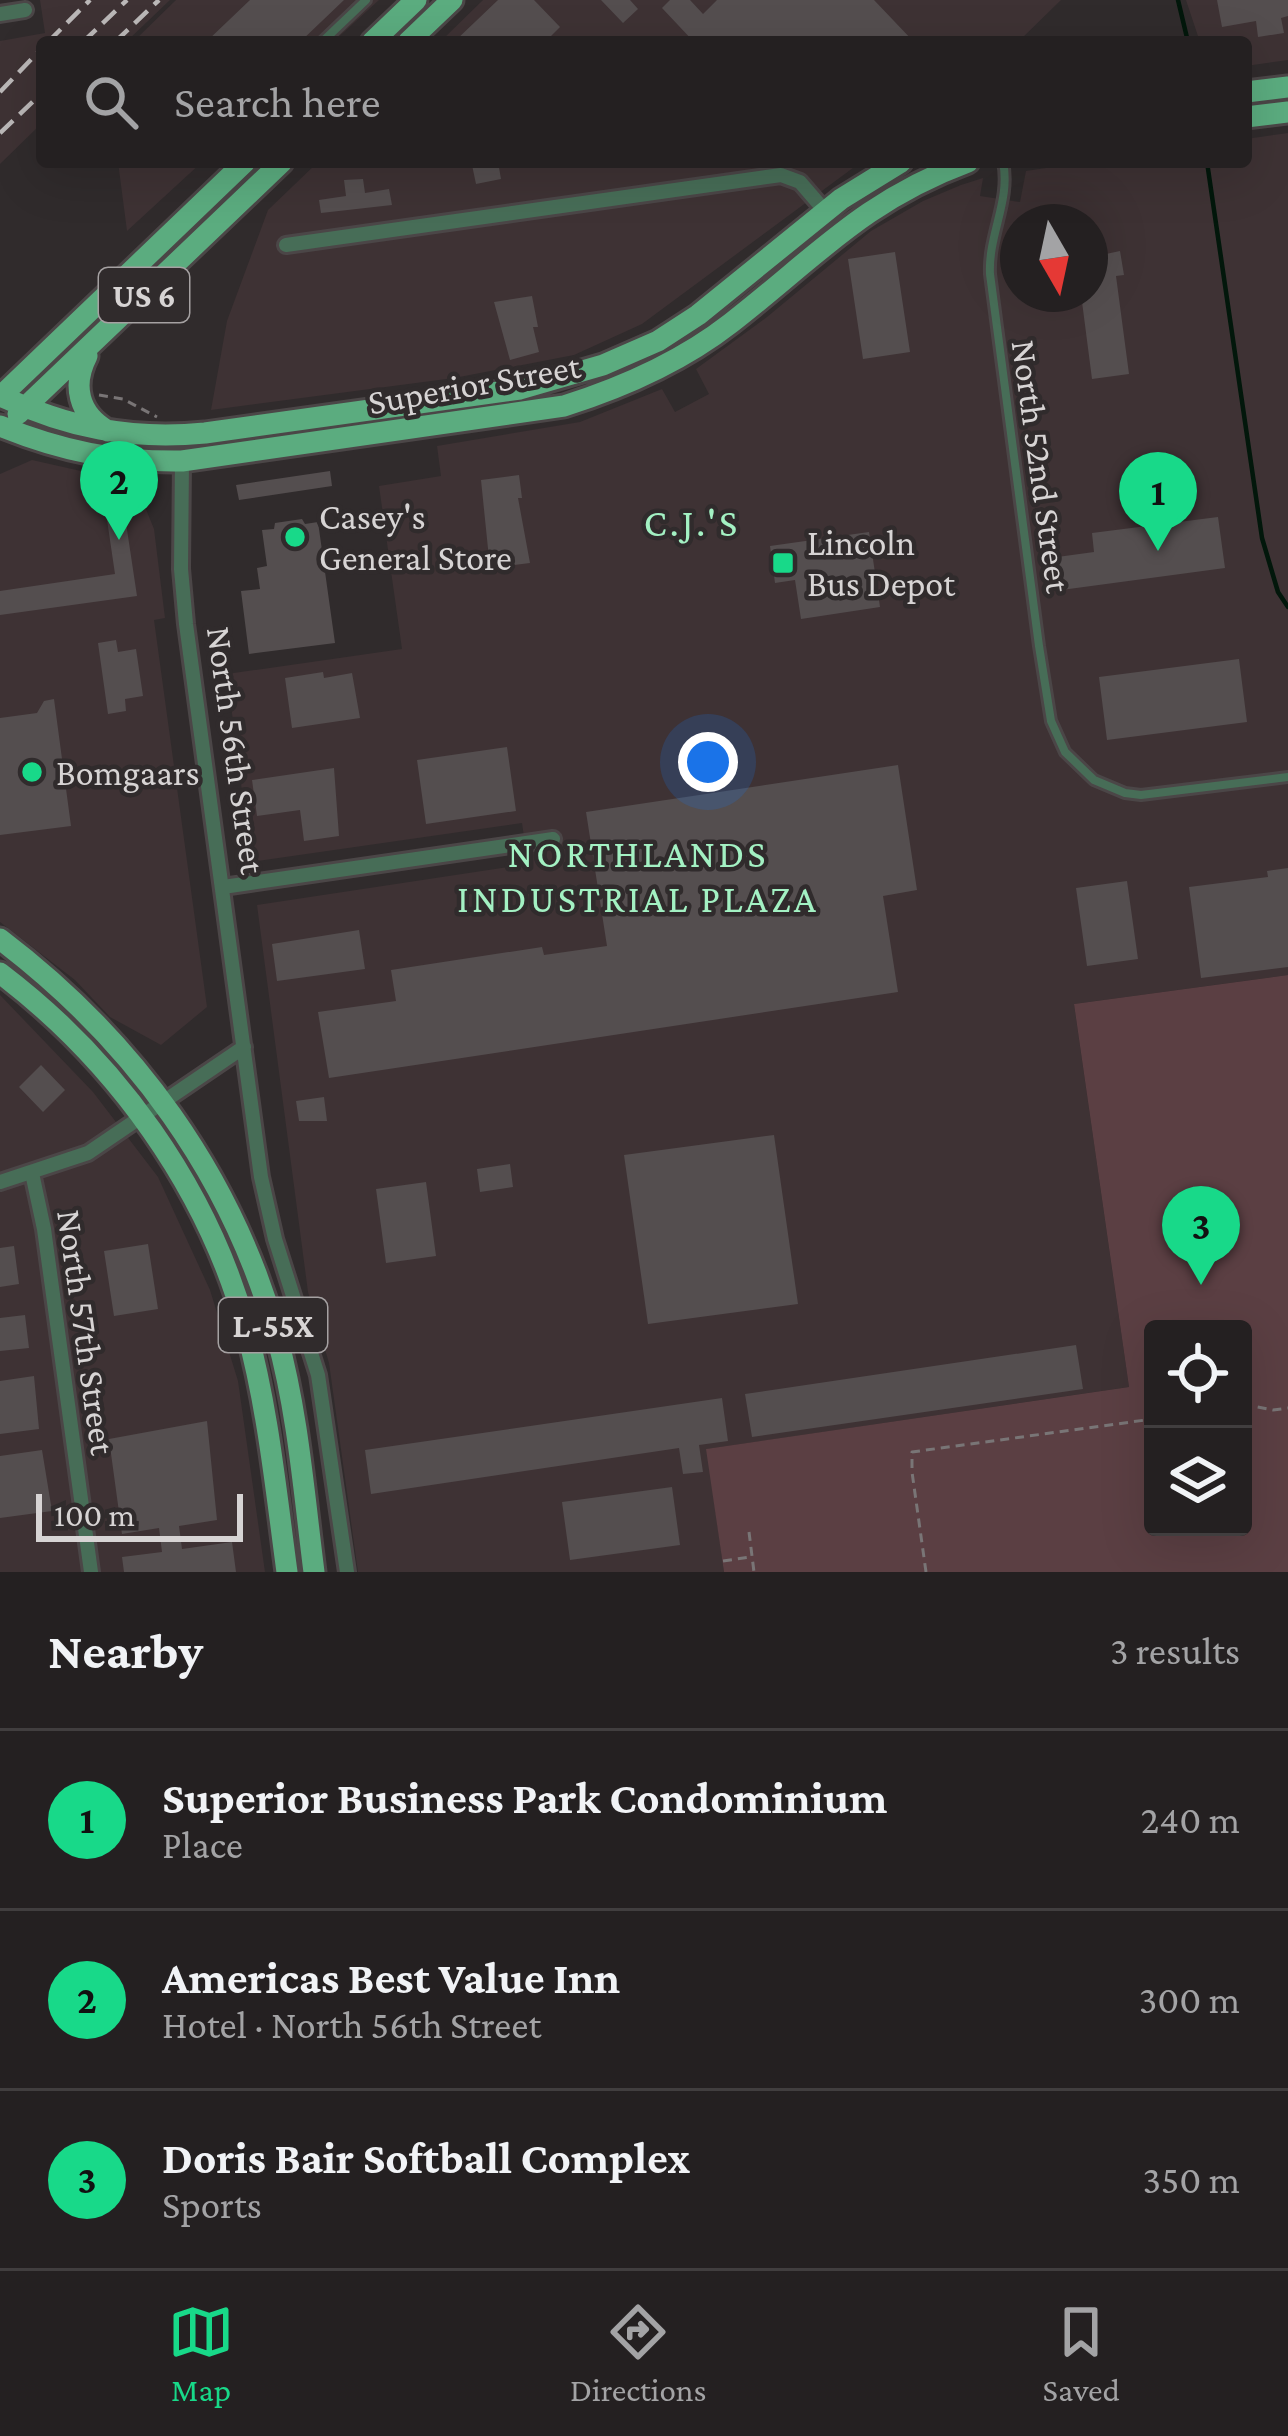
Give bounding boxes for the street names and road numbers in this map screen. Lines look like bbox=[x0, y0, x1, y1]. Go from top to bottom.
road number: US 6 bbox=[99, 268, 189, 322]
street label: North 52nd Street bbox=[1003, 337, 1079, 596]
street label: Superior Street bbox=[365, 345, 584, 422]
street label: North 56th Street bbox=[199, 624, 273, 878]
street label: North 57th Street bbox=[49, 1207, 123, 1458]
road number: L-55X bbox=[219, 1298, 327, 1352]

